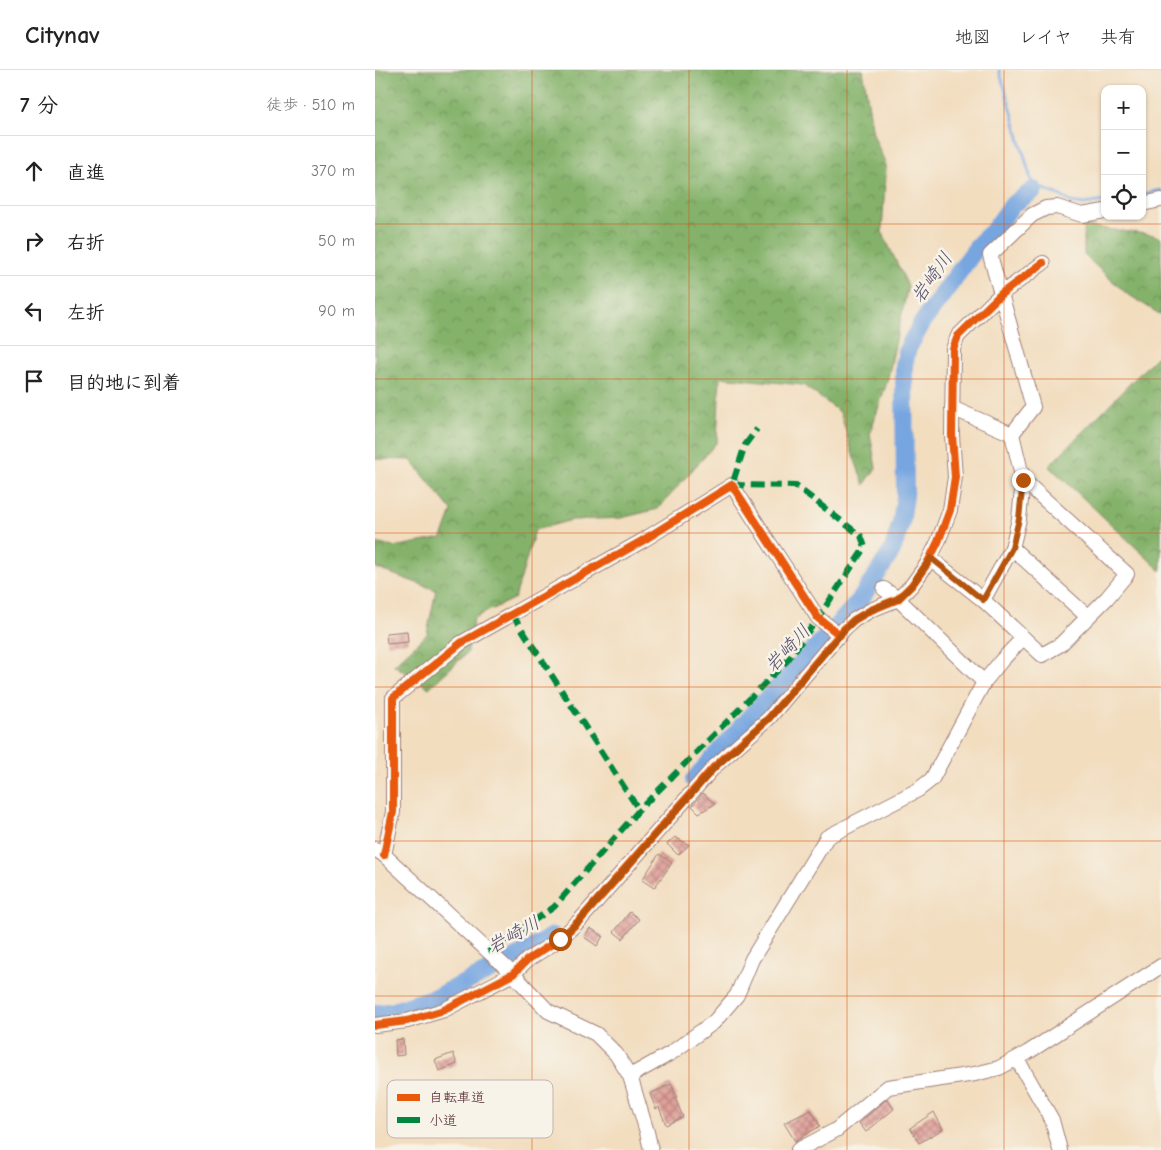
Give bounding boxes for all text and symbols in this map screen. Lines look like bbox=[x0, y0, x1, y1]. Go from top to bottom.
text: Citynav bbox=[25, 21, 100, 49]
text: 地図 bbox=[955, 27, 991, 48]
text: レイヤ bbox=[1019, 27, 1072, 48]
text: 共有 bbox=[1100, 27, 1136, 48]
map controls bbox=[1101, 85, 1146, 220]
button: + bbox=[1101, 85, 1146, 130]
text: 7 分 bbox=[20, 93, 58, 117]
text: 徒歩 · 510 m bbox=[266, 96, 355, 114]
button: − bbox=[1101, 130, 1146, 175]
icon: ahead bbox=[20, 157, 48, 185]
text: 直進 bbox=[67, 162, 105, 184]
text: 370 m bbox=[311, 162, 355, 180]
button: locate bbox=[1101, 175, 1146, 220]
icon: right bbox=[20, 227, 48, 255]
text: 右折 bbox=[67, 232, 105, 254]
text: 50 m bbox=[318, 232, 355, 250]
water label: 岩崎川 bbox=[906, 248, 957, 307]
icon: left bbox=[20, 297, 48, 325]
text: 左折 bbox=[67, 302, 105, 324]
text: 90 m bbox=[318, 302, 355, 320]
icon: arrive bbox=[20, 367, 48, 395]
text: 目的地に到着 bbox=[67, 372, 181, 394]
route end bbox=[1012, 469, 1035, 492]
water label: 岩崎川 bbox=[760, 620, 815, 677]
water label: 岩崎川 bbox=[483, 911, 544, 958]
route start bbox=[549, 928, 572, 951]
legend bbox=[387, 1080, 553, 1138]
text: 自転車道 bbox=[429, 1089, 485, 1106]
text: 小道 bbox=[429, 1112, 457, 1129]

